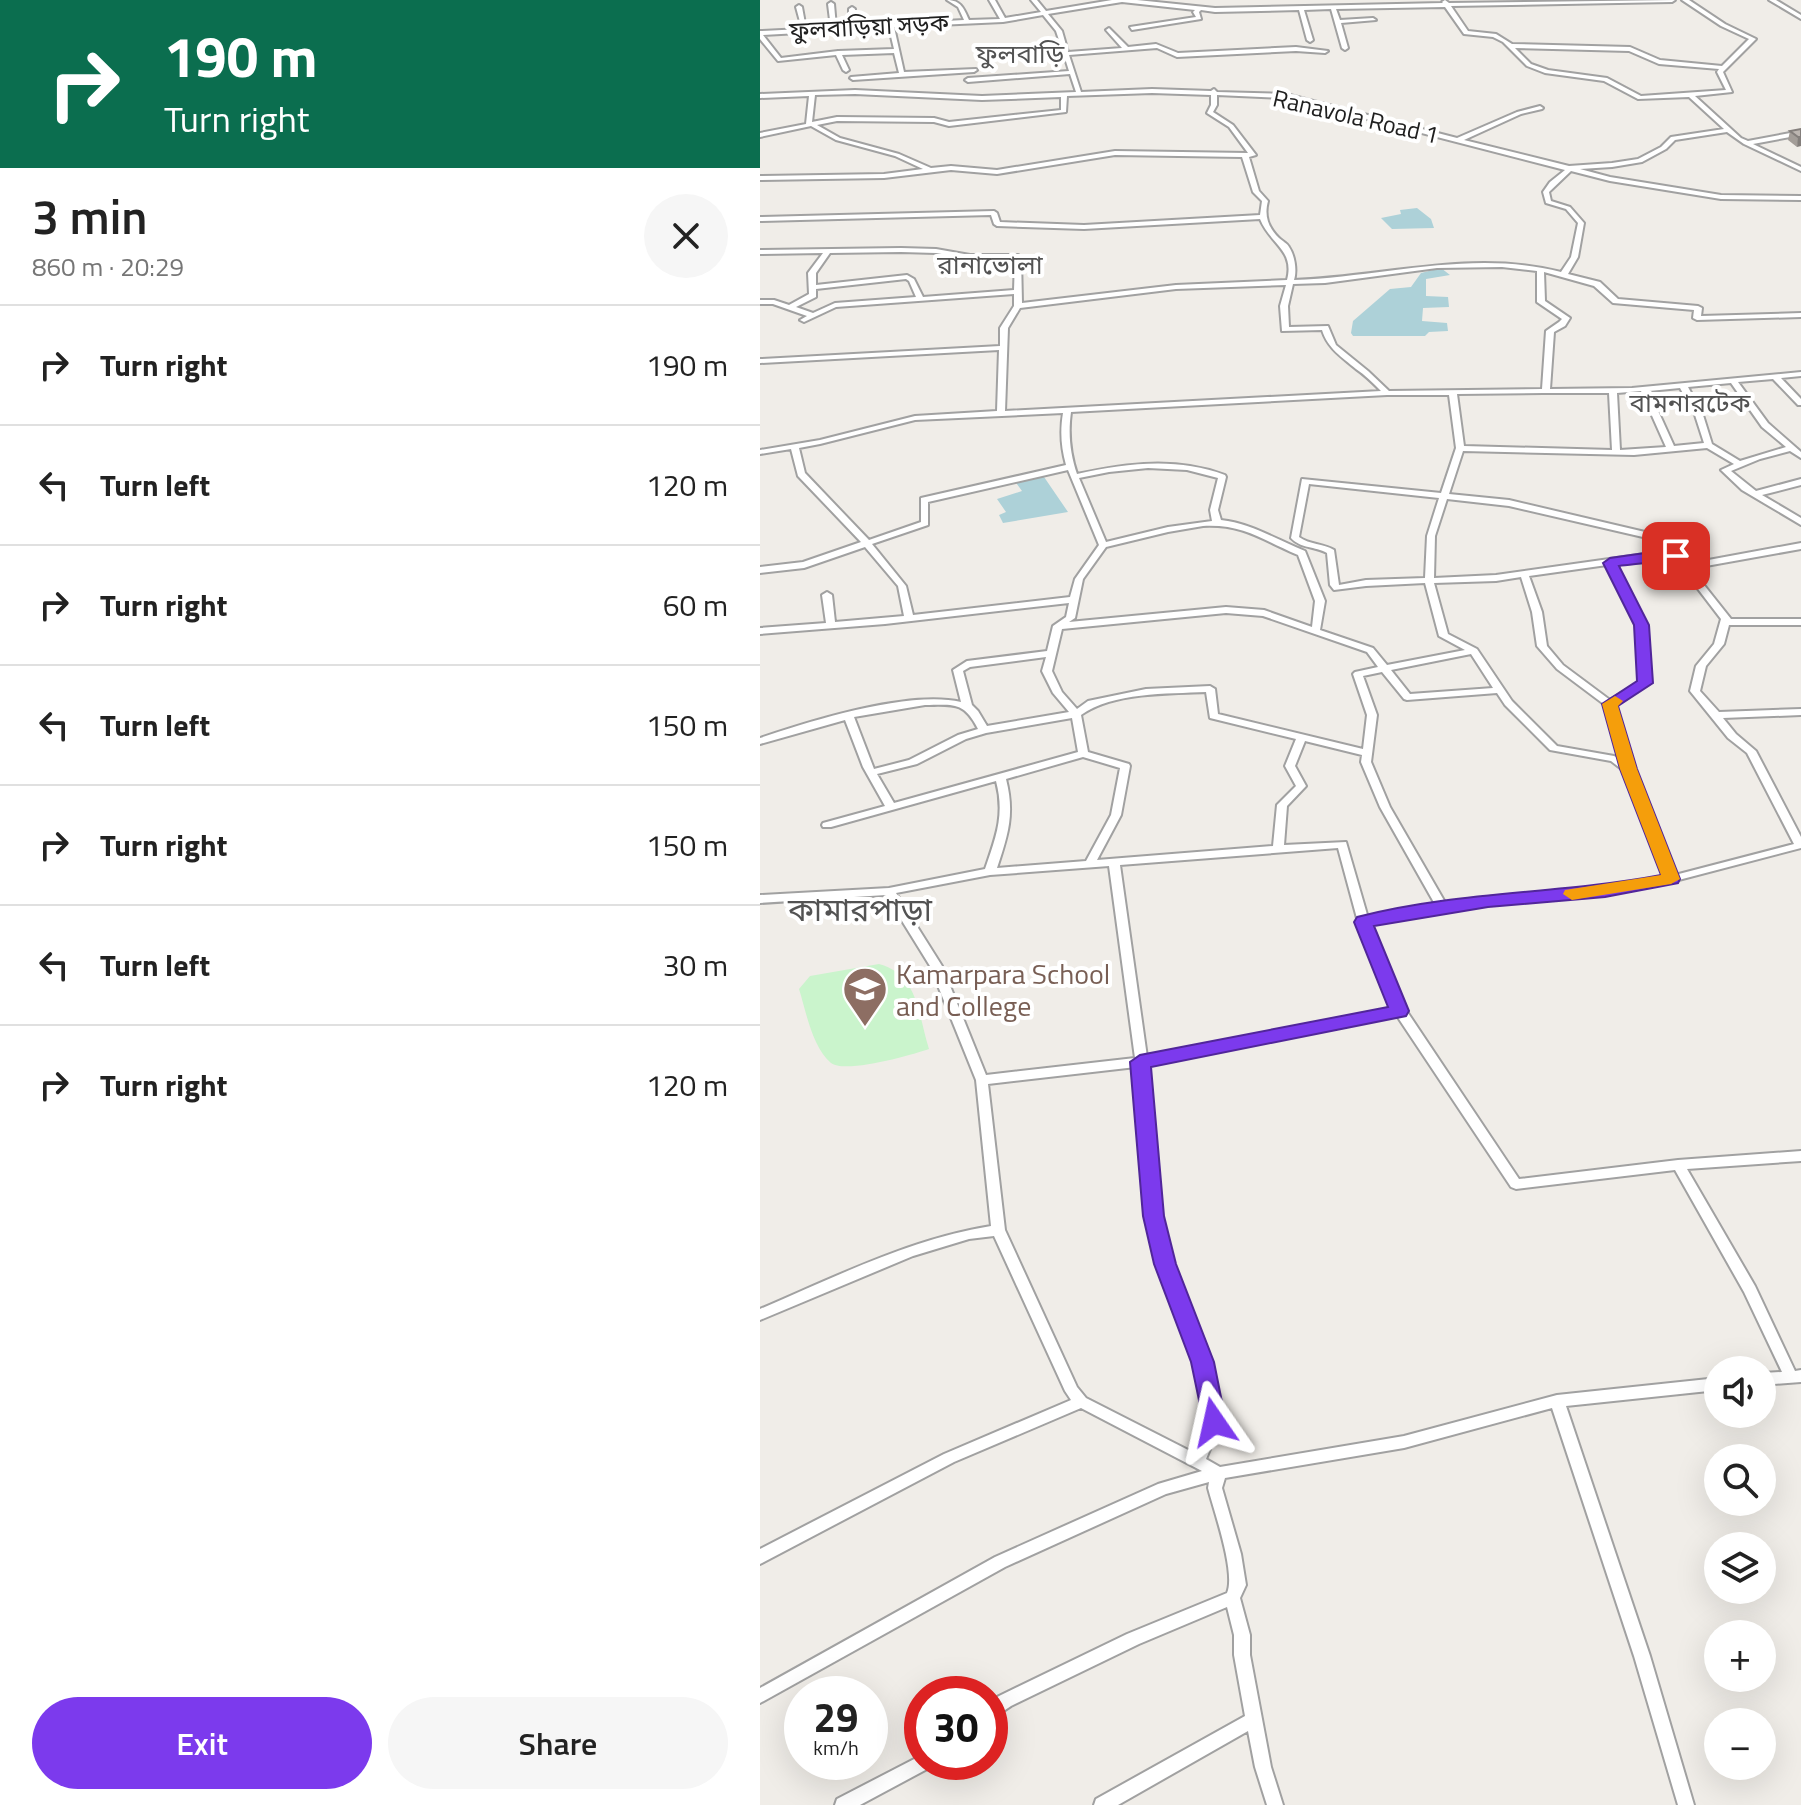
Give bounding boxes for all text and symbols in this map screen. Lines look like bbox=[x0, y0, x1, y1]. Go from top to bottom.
street label: ফুলবাড়িয়া সড়ক bbox=[787, 4, 950, 48]
text: 190 m bbox=[164, 14, 317, 99]
icon: right bbox=[32, 32, 136, 136]
district label: ফুলবাড়ি bbox=[975, 34, 1065, 73]
street label: Ranavola Road 1 bbox=[1270, 79, 1442, 153]
text: Turn right bbox=[164, 91, 309, 146]
text: 3 min bbox=[32, 180, 147, 253]
button: close bbox=[644, 194, 728, 278]
district label: রানাভোলা bbox=[936, 245, 1044, 284]
text: 860 m · 20:29 bbox=[32, 247, 184, 286]
text: Turn right bbox=[100, 342, 228, 388]
text: 190 m bbox=[646, 342, 728, 388]
icon: right bbox=[32, 343, 76, 387]
district label: বামনারটেক bbox=[1629, 383, 1752, 422]
text: Turn left bbox=[100, 462, 210, 508]
text: 120 m bbox=[646, 462, 728, 508]
icon: left bbox=[32, 463, 76, 507]
pin bbox=[1642, 522, 1710, 590]
icon: arrive bbox=[1654, 534, 1698, 578]
text: Turn right bbox=[100, 582, 228, 628]
text: 60 m bbox=[663, 582, 728, 628]
icon: right bbox=[32, 583, 76, 627]
text: Turn left bbox=[100, 702, 210, 748]
text: 150 m bbox=[646, 702, 728, 748]
icon: left bbox=[32, 703, 76, 747]
text: Turn right bbox=[100, 822, 228, 868]
text: 150 m bbox=[646, 822, 728, 868]
icon: right bbox=[32, 823, 76, 867]
district label: কামারপাড়া bbox=[787, 885, 933, 933]
text: Turn left bbox=[100, 942, 210, 988]
text: 30 m bbox=[663, 942, 728, 988]
icon: left bbox=[32, 943, 76, 987]
place label: Kamarpara School and College bbox=[896, 952, 1110, 1027]
school or university icon: Kamarpara School and College bbox=[841, 965, 889, 1028]
text: Turn right bbox=[100, 1062, 228, 1108]
text: 120 m bbox=[646, 1062, 728, 1108]
icon: right bbox=[32, 1063, 76, 1107]
map controls bbox=[1704, 1356, 1776, 1780]
button: sound bbox=[1704, 1356, 1776, 1428]
position arrow bbox=[1172, 1380, 1256, 1464]
button: search bbox=[1704, 1444, 1776, 1516]
button: layers bbox=[1704, 1532, 1776, 1604]
button: + bbox=[1704, 1620, 1776, 1692]
speed limit sign: 30 bbox=[904, 1676, 1008, 1780]
text: 29 bbox=[814, 1687, 858, 1748]
button: Exit bbox=[32, 1697, 372, 1789]
button: Share bbox=[388, 1697, 728, 1789]
button: − bbox=[1704, 1708, 1776, 1780]
text: km/h bbox=[813, 1732, 859, 1763]

